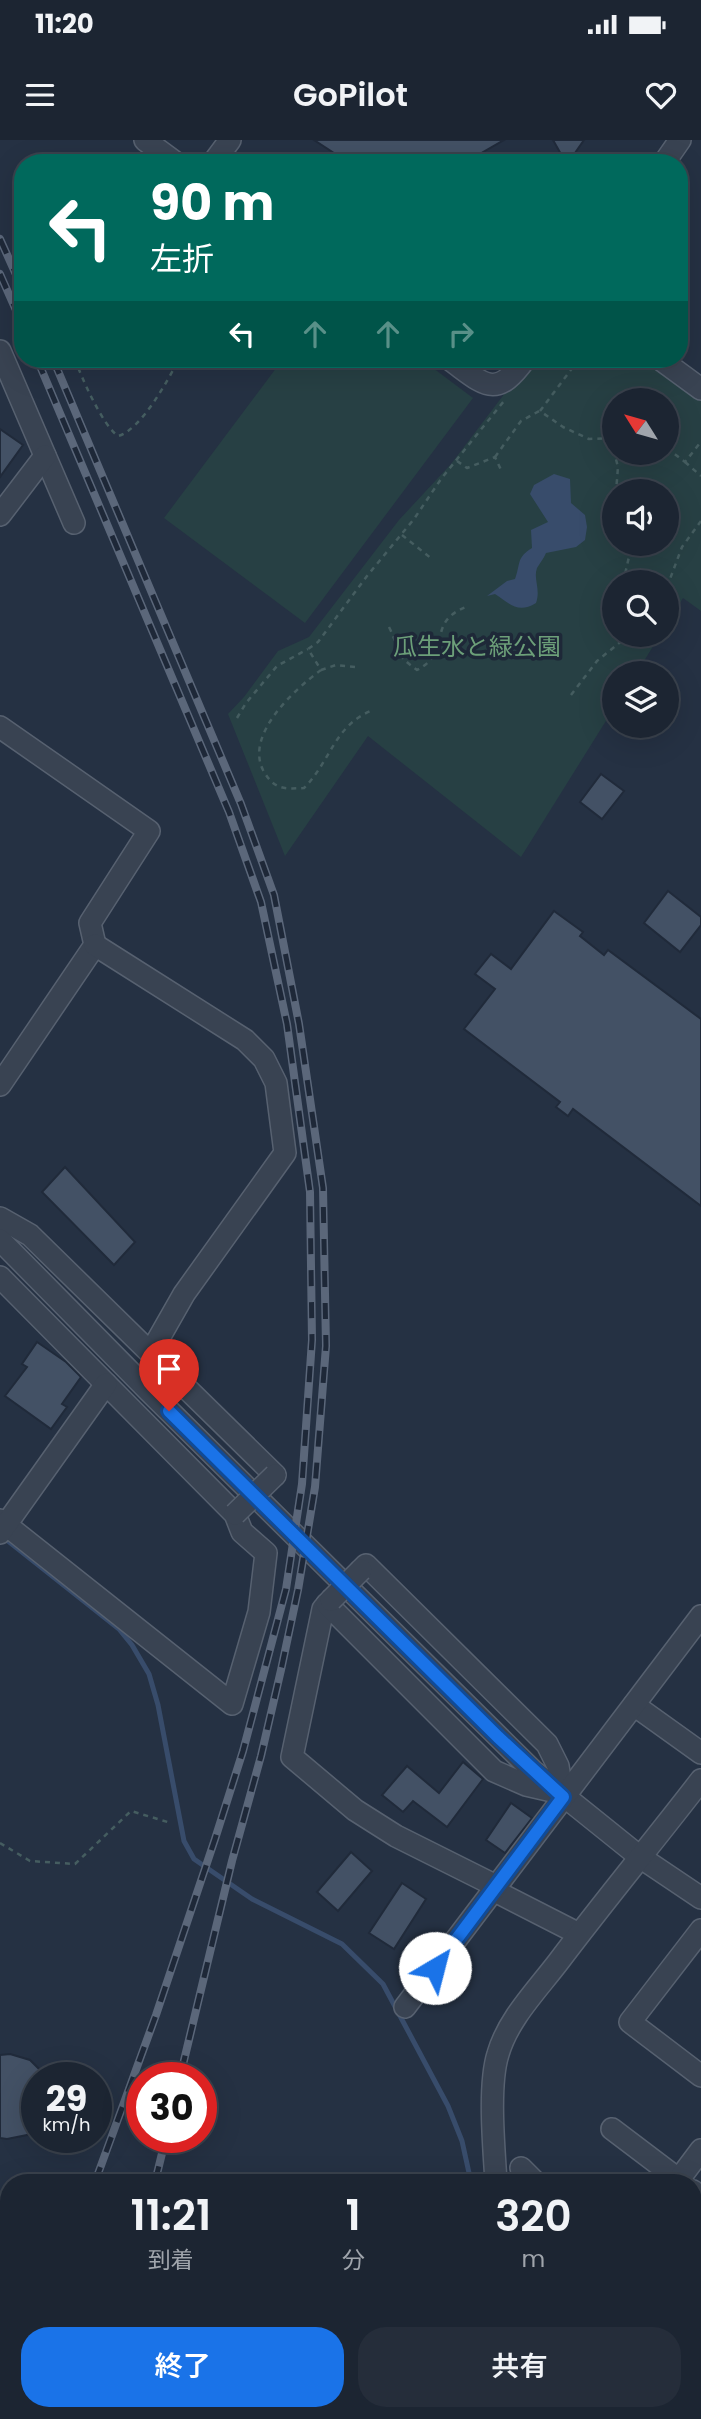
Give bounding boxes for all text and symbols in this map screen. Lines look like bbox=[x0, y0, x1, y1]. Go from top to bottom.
text: 11:20 bbox=[35, 6, 94, 42]
text: GoPilot bbox=[293, 72, 408, 117]
icon: menu bbox=[21, 76, 59, 114]
icon: heart bbox=[642, 76, 680, 114]
text: 90 m bbox=[150, 169, 274, 237]
icon: left bbox=[35, 182, 126, 273]
text: 左折 bbox=[150, 236, 214, 281]
icon: left bbox=[223, 315, 261, 353]
icon: ahead bbox=[296, 315, 334, 353]
icon: ahead bbox=[369, 315, 407, 353]
icon: right bbox=[442, 315, 480, 353]
north arrow bbox=[602, 388, 679, 466]
map controls bbox=[602, 388, 679, 738]
button: sound bbox=[602, 479, 679, 556]
button: search bbox=[602, 570, 679, 647]
park label: 瓜生水と緑公園 bbox=[393, 630, 561, 663]
button: layers bbox=[602, 661, 679, 738]
pin bbox=[139, 1339, 199, 1411]
icon: arrive bbox=[150, 1350, 188, 1388]
position arrow bbox=[398, 1931, 472, 2005]
speed limit sign: 30 bbox=[126, 2062, 217, 2153]
text: 29 bbox=[46, 2074, 87, 2123]
text: km/h bbox=[43, 2112, 90, 2137]
text: 11:21 bbox=[130, 2186, 211, 2245]
text: 1 bbox=[346, 2186, 361, 2245]
text: 320 bbox=[495, 2187, 572, 2246]
text: m bbox=[521, 2243, 545, 2275]
text: 到着 bbox=[148, 2244, 194, 2276]
text: 分 bbox=[342, 2244, 365, 2276]
button: 終了 bbox=[21, 2327, 344, 2407]
button: 共有 bbox=[358, 2327, 681, 2407]

